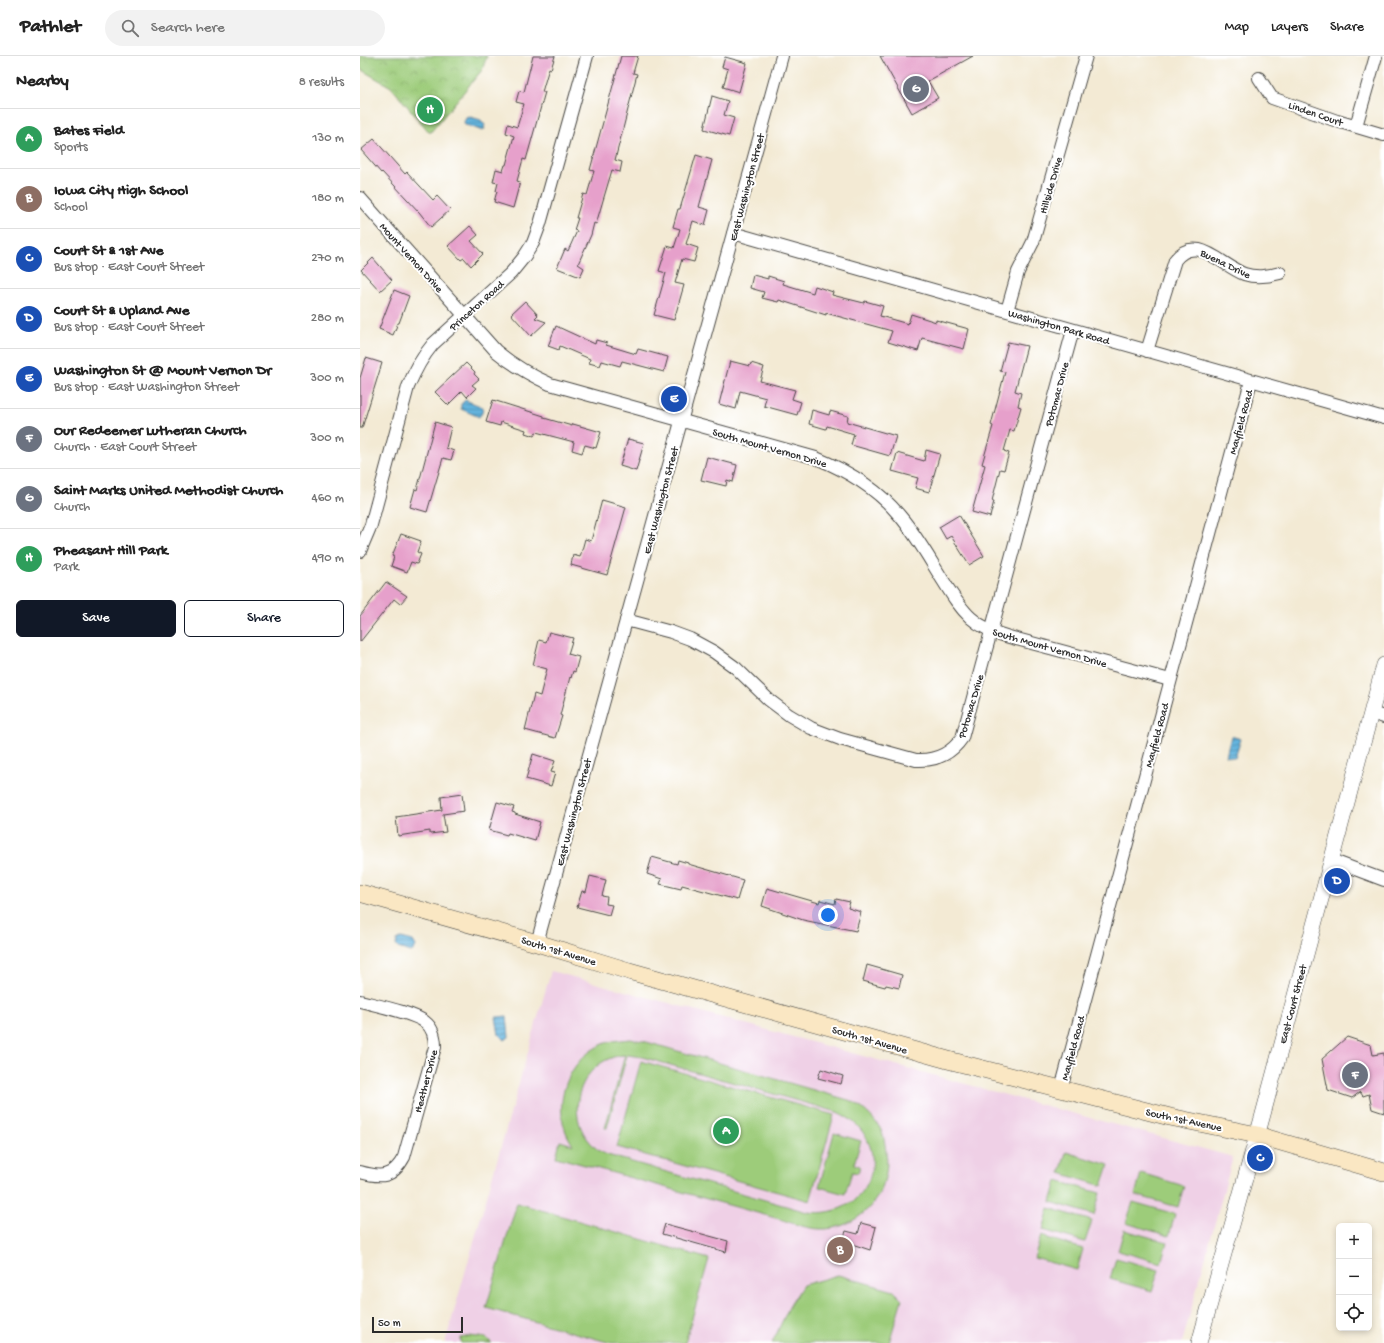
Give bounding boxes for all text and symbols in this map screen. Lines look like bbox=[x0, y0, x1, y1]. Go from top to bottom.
search box bbox=[105, 10, 385, 46]
text: Pathlet bbox=[20, 16, 81, 39]
icon: search bbox=[119, 17, 141, 39]
text: Search here bbox=[151, 19, 225, 37]
text: Map bbox=[1225, 19, 1249, 36]
text: Layers bbox=[1271, 19, 1308, 36]
text: Share bbox=[1330, 19, 1364, 36]
text: Nearby bbox=[16, 72, 69, 92]
pin: G bbox=[903, 74, 929, 104]
text: 8 results bbox=[299, 75, 344, 90]
pin: H bbox=[417, 95, 443, 125]
street label: Linden Court bbox=[1287, 100, 1346, 130]
text: Bates Field bbox=[54, 122, 124, 140]
text: A bbox=[25, 131, 33, 146]
text: 130 m bbox=[312, 131, 344, 146]
street label: East Washington Street bbox=[728, 131, 768, 243]
text: Sports bbox=[54, 140, 88, 155]
street label: Hillside Drive bbox=[1038, 155, 1066, 215]
text: Iowa City High School bbox=[54, 182, 188, 200]
text: B bbox=[26, 191, 32, 206]
text: 180 m bbox=[312, 191, 344, 206]
text: School bbox=[54, 200, 88, 215]
street label: Mount Vernon Drive bbox=[376, 221, 445, 296]
text: Court St & 1st Ave bbox=[54, 242, 164, 260]
street label: Buena Drive bbox=[1197, 247, 1252, 282]
text: C bbox=[25, 251, 33, 266]
text: 270 m bbox=[311, 251, 344, 266]
text: Bus stop · East Court Street bbox=[54, 260, 204, 275]
street label: Princeton Road bbox=[447, 278, 508, 335]
text: Court St & Upland Ave bbox=[54, 302, 189, 320]
street label: Washington Park Road bbox=[1006, 308, 1112, 349]
text: D bbox=[25, 311, 33, 326]
text: 280 m bbox=[311, 311, 344, 326]
text: Bus stop · East Court Street bbox=[54, 320, 204, 335]
street label: Potomac Drive bbox=[1043, 361, 1072, 429]
text: Washington St @ Mount Vernon Dr bbox=[54, 362, 271, 380]
text: E bbox=[25, 371, 33, 386]
text: 300 m bbox=[310, 371, 344, 386]
text: Bus stop · East Washington Street bbox=[54, 380, 239, 395]
pin: E bbox=[661, 384, 687, 414]
street label: Mayfield Road bbox=[1227, 387, 1257, 456]
text: Our Redeemer Lutheran Church bbox=[54, 422, 247, 440]
street label: South Mount Vernon Drive bbox=[711, 427, 828, 471]
text: F bbox=[26, 431, 32, 446]
text: 300 m bbox=[310, 431, 344, 446]
text: Church · East Court Street bbox=[54, 440, 196, 455]
street label: East Washington Street bbox=[642, 444, 682, 556]
text: Saint Marks United Methodist Church bbox=[54, 482, 283, 500]
text: G bbox=[25, 491, 33, 506]
text: 460 m bbox=[312, 491, 344, 506]
text: Church bbox=[54, 500, 90, 515]
text: Pheasant Hill Park bbox=[54, 542, 168, 560]
text: H bbox=[25, 551, 33, 566]
text: 490 m bbox=[312, 551, 344, 566]
text: Park bbox=[54, 560, 79, 575]
button: Save bbox=[16, 600, 176, 637]
button: Share bbox=[184, 600, 344, 637]
street label: South Mount Vernon Drive bbox=[991, 627, 1108, 671]
street label: Potomac Drive bbox=[956, 673, 987, 741]
street label: Mayfield Road bbox=[1143, 700, 1173, 769]
street label: East Washington Street bbox=[555, 756, 595, 868]
pin: D bbox=[1324, 866, 1350, 896]
your location bbox=[818, 905, 838, 925]
street label: South 1st Avenue bbox=[520, 935, 598, 969]
street label: East Court Street bbox=[1278, 962, 1311, 1045]
street label: Mayfield Road bbox=[1059, 1013, 1089, 1082]
street label: South 1st Avenue bbox=[830, 1024, 909, 1057]
street label: Heather Drive bbox=[413, 1048, 441, 1114]
pin: F bbox=[1342, 1060, 1368, 1090]
street label: South 1st Avenue bbox=[1144, 1107, 1223, 1135]
pin: A bbox=[713, 1116, 739, 1146]
pin: C bbox=[1247, 1143, 1273, 1173]
map controls bbox=[1336, 1223, 1372, 1331]
button: + bbox=[1336, 1223, 1372, 1259]
pin: B bbox=[827, 1235, 853, 1265]
button: − bbox=[1336, 1259, 1372, 1295]
button: locate bbox=[1336, 1295, 1372, 1331]
scale bar bbox=[372, 1315, 463, 1334]
text: 50 m bbox=[378, 1318, 400, 1330]

